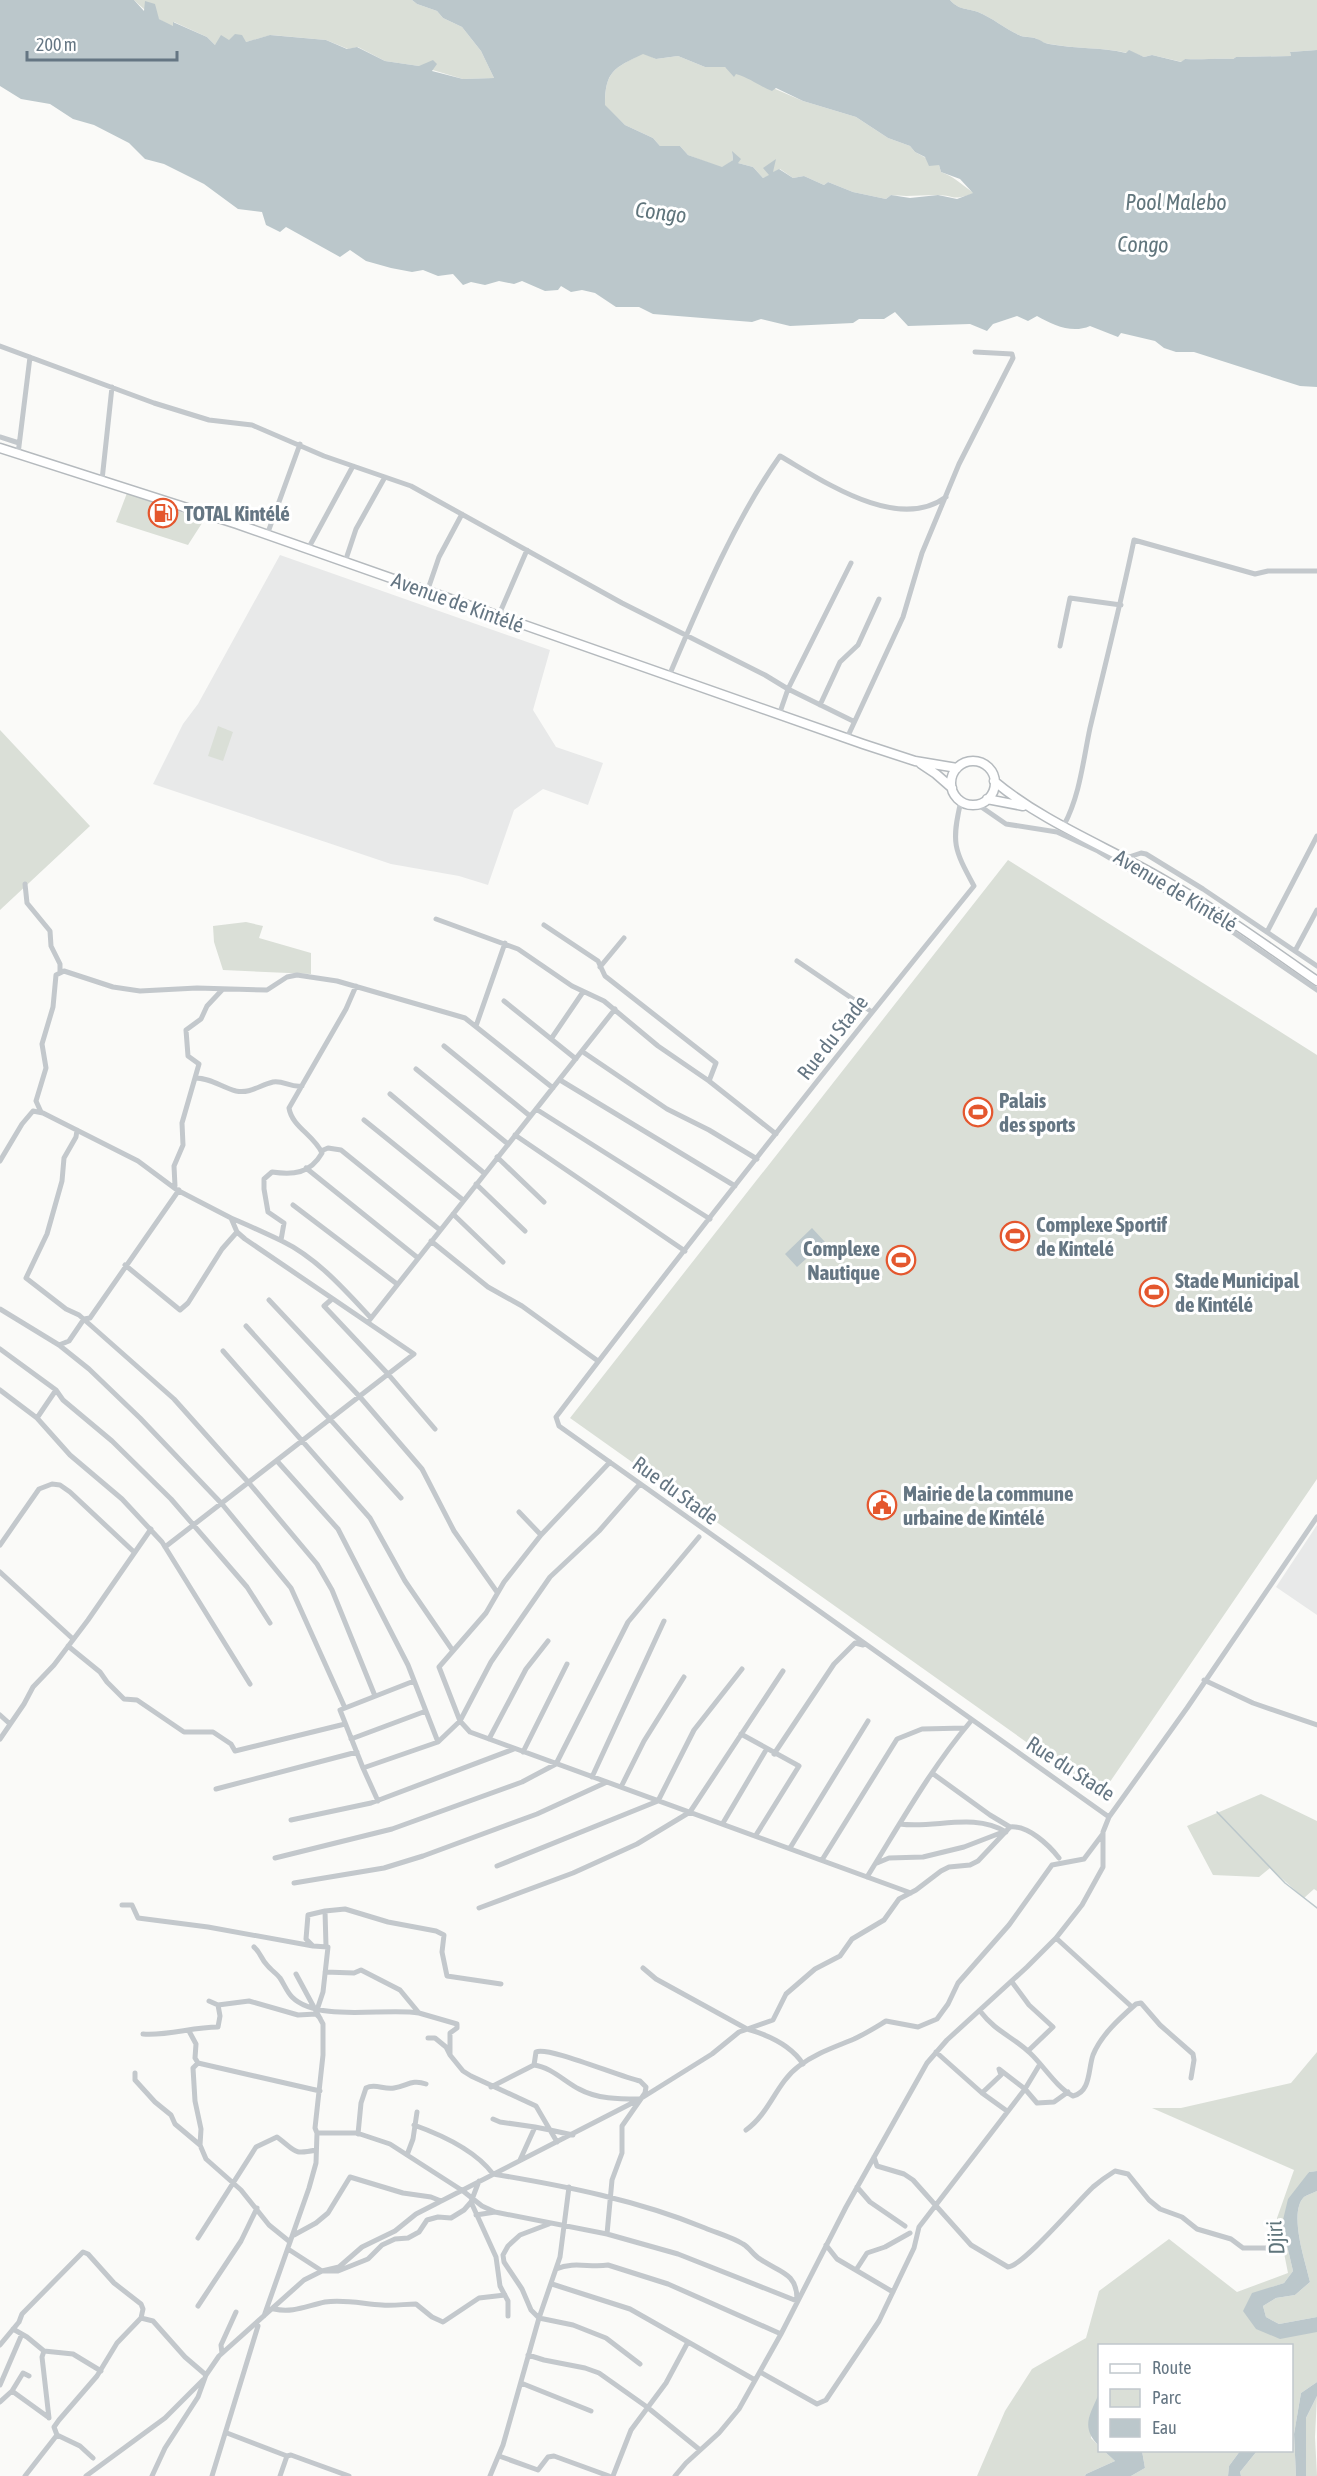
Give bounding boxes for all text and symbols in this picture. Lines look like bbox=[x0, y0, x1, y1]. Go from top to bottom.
scale bar bbox=[27, 24, 177, 62]
text: 200 m bbox=[36, 34, 77, 55]
water label: Pool Malebo bbox=[1125, 189, 1227, 215]
water label: Congo bbox=[634, 196, 688, 228]
water label: Congo bbox=[1117, 231, 1169, 257]
fuel station icon: TOTAL Kintélé bbox=[147, 497, 179, 529]
place label: TOTAL Kintélé bbox=[184, 501, 290, 525]
street label: Avenue de Kintélé bbox=[389, 567, 527, 637]
street label: Avenue de Kintélé bbox=[1110, 844, 1242, 936]
street label: Rue du Stade bbox=[792, 990, 872, 1084]
place label: Palais des sports bbox=[999, 1088, 1076, 1136]
sports icon: Palais des sports bbox=[962, 1096, 994, 1128]
place label: Complexe Sportif de Kintelé bbox=[1036, 1212, 1167, 1260]
sports icon: Complexe Sportif de Kintelé bbox=[999, 1220, 1031, 1252]
place label: Complexe Nautique bbox=[803, 1236, 880, 1284]
sports icon: Complexe Nautique bbox=[885, 1244, 917, 1276]
place label: Stade Municipal de Kintélé bbox=[1175, 1268, 1300, 1316]
sports icon: Stade Municipal de Kintélé bbox=[1138, 1276, 1170, 1308]
street label: Rue du Stade bbox=[628, 1451, 724, 1529]
place label: Mairie de la commune urbaine de Kintélé bbox=[903, 1481, 1073, 1529]
public building icon: Mairie de la commune urbaine de Kintélé bbox=[866, 1489, 898, 1521]
street label: Rue du Stade bbox=[1022, 1731, 1120, 1805]
water label: Djiri bbox=[1260, 2220, 1290, 2256]
legend bbox=[1098, 2344, 1293, 2452]
text: Route bbox=[1152, 2357, 1191, 2378]
text: Parc bbox=[1152, 2387, 1181, 2408]
text: Eau bbox=[1152, 2417, 1177, 2438]

